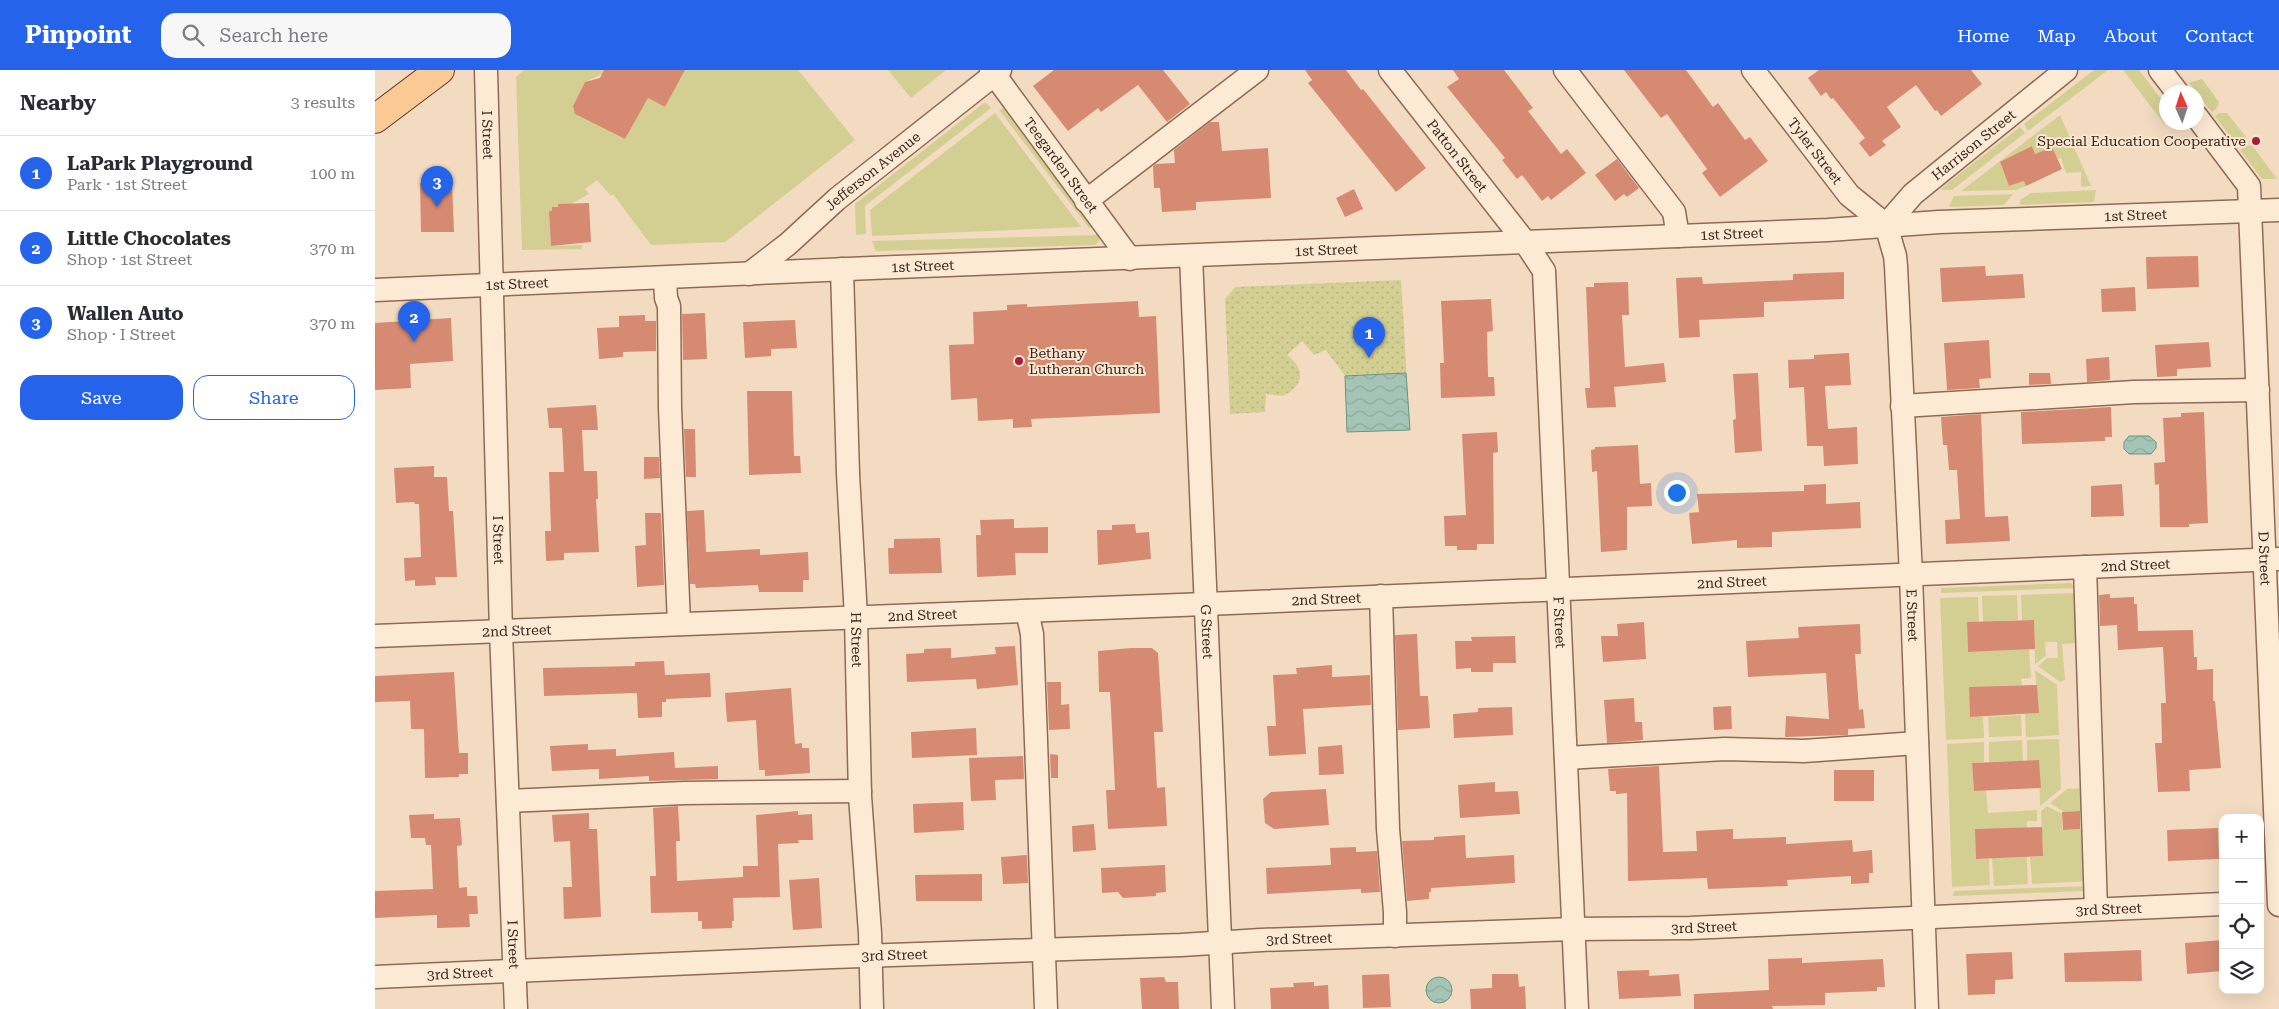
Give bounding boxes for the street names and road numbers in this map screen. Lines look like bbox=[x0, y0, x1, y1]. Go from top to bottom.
street label: Harrison Street bbox=[1928, 106, 2019, 184]
street label: I Street bbox=[479, 110, 496, 160]
street label: Teegarden Street bbox=[1021, 114, 1101, 216]
street label: Tyler Street bbox=[1785, 115, 1846, 187]
street label: Patton Street bbox=[1424, 116, 1491, 195]
street label: Jefferson Avenue bbox=[822, 128, 924, 214]
street label: 1st Street bbox=[2103, 206, 2167, 224]
street label: 1st Street bbox=[1700, 225, 1764, 243]
street label: 1st Street bbox=[1294, 241, 1358, 259]
street label: 1st Street bbox=[890, 257, 955, 275]
street label: 1st Street bbox=[485, 274, 549, 293]
street label: I Street bbox=[490, 515, 507, 565]
street label: D Street bbox=[2255, 531, 2274, 586]
street label: 2nd Street bbox=[2100, 556, 2171, 574]
street label: 2nd Street bbox=[1697, 572, 1767, 591]
street label: E Street bbox=[1904, 589, 1921, 642]
street label: 2nd Street bbox=[1291, 590, 1361, 608]
street label: F Street bbox=[1551, 596, 1569, 649]
street label: G Street bbox=[1198, 604, 1216, 659]
street label: 2nd Street bbox=[888, 606, 958, 624]
street label: H Street bbox=[848, 612, 865, 668]
street label: 2nd Street bbox=[482, 621, 552, 640]
street label: 3rd Street bbox=[2075, 900, 2142, 919]
street label: 3rd Street bbox=[1671, 918, 1737, 936]
street label: I Street bbox=[504, 920, 522, 969]
street label: 3rd Street bbox=[1266, 929, 1333, 948]
street label: 3rd Street bbox=[861, 946, 928, 964]
street label: 3rd Street bbox=[427, 964, 493, 983]

